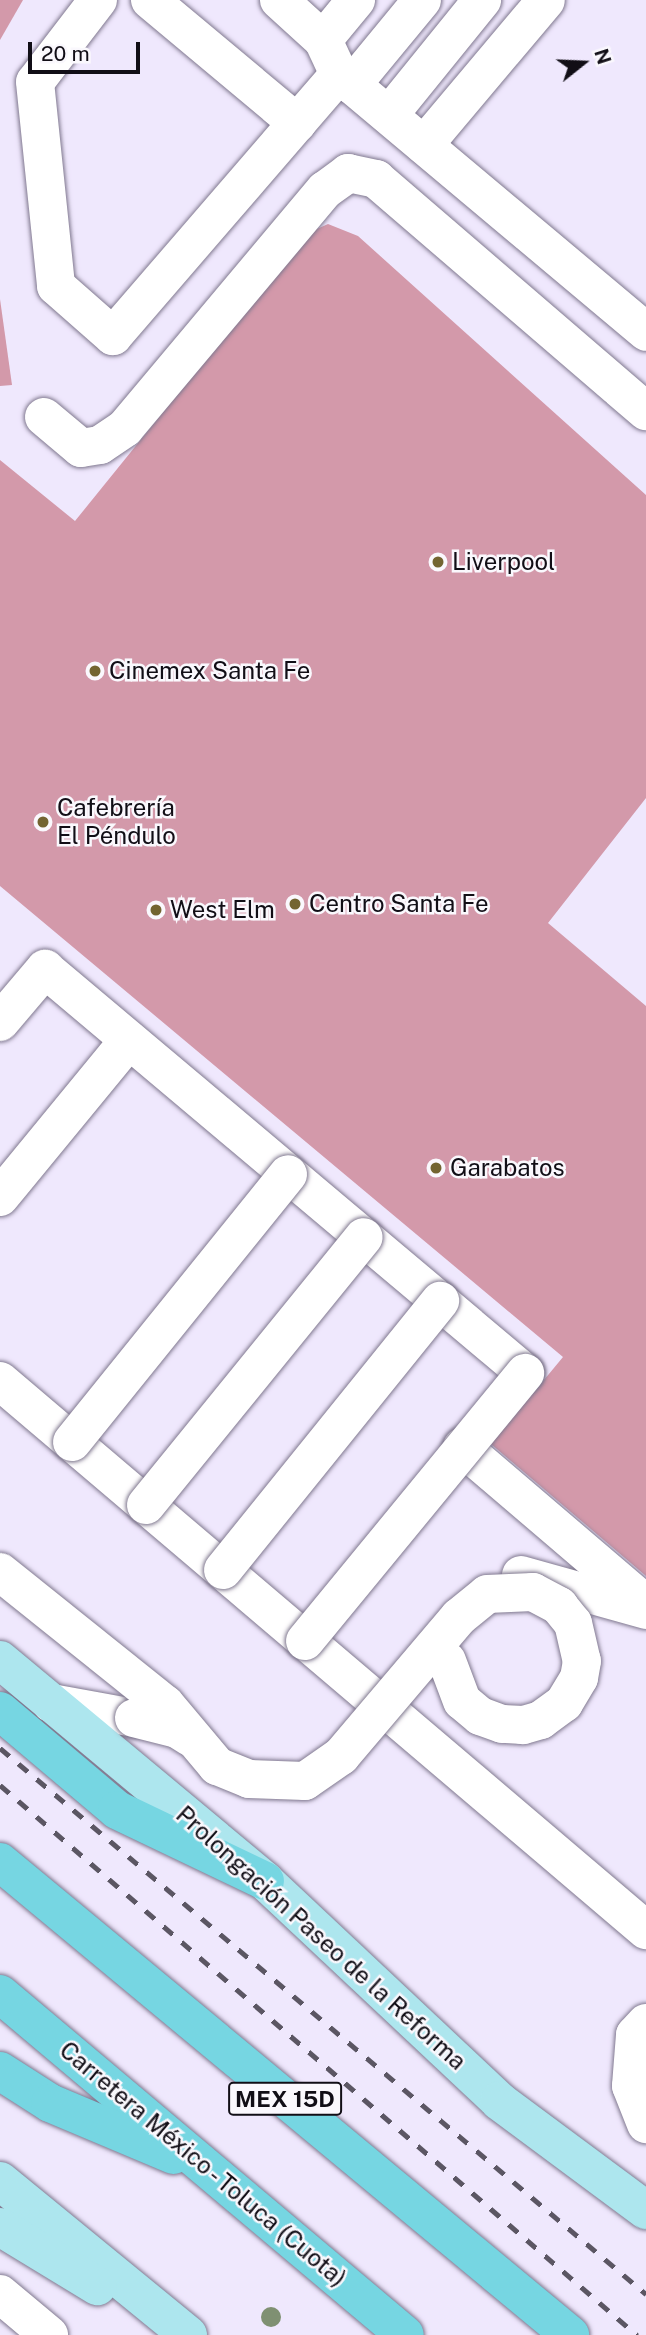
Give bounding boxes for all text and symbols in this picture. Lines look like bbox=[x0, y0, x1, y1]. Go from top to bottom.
scale bar bbox=[32, 28, 144, 72]
north arrow bbox=[548, 28, 618, 98]
text: 20 m bbox=[41, 41, 90, 66]
text: N bbox=[590, 46, 616, 67]
place label: Liverpool bbox=[452, 548, 555, 576]
marker: Liverpool bbox=[430, 554, 446, 570]
place label: Cinemex Santa Fe bbox=[109, 657, 310, 685]
marker: Cinemex Santa Fe bbox=[87, 663, 103, 679]
place label: Cafebrería El Péndulo bbox=[57, 794, 176, 850]
marker: Cafebrería El Péndulo bbox=[35, 814, 51, 830]
place label: Centro Santa Fe bbox=[309, 890, 489, 918]
place label: West Elm bbox=[170, 896, 275, 924]
marker: Centro Santa Fe bbox=[287, 896, 303, 912]
marker: West Elm bbox=[148, 902, 164, 918]
place label: Garabatos bbox=[450, 1154, 565, 1182]
marker: Garabatos bbox=[428, 1160, 444, 1176]
street label: Prolongación Paseo de la Reforma bbox=[170, 1800, 472, 2076]
street label: Carretera México - Toluca (Cuota) bbox=[51, 2033, 355, 2295]
road number: MEX 15D bbox=[227, 2080, 343, 2118]

